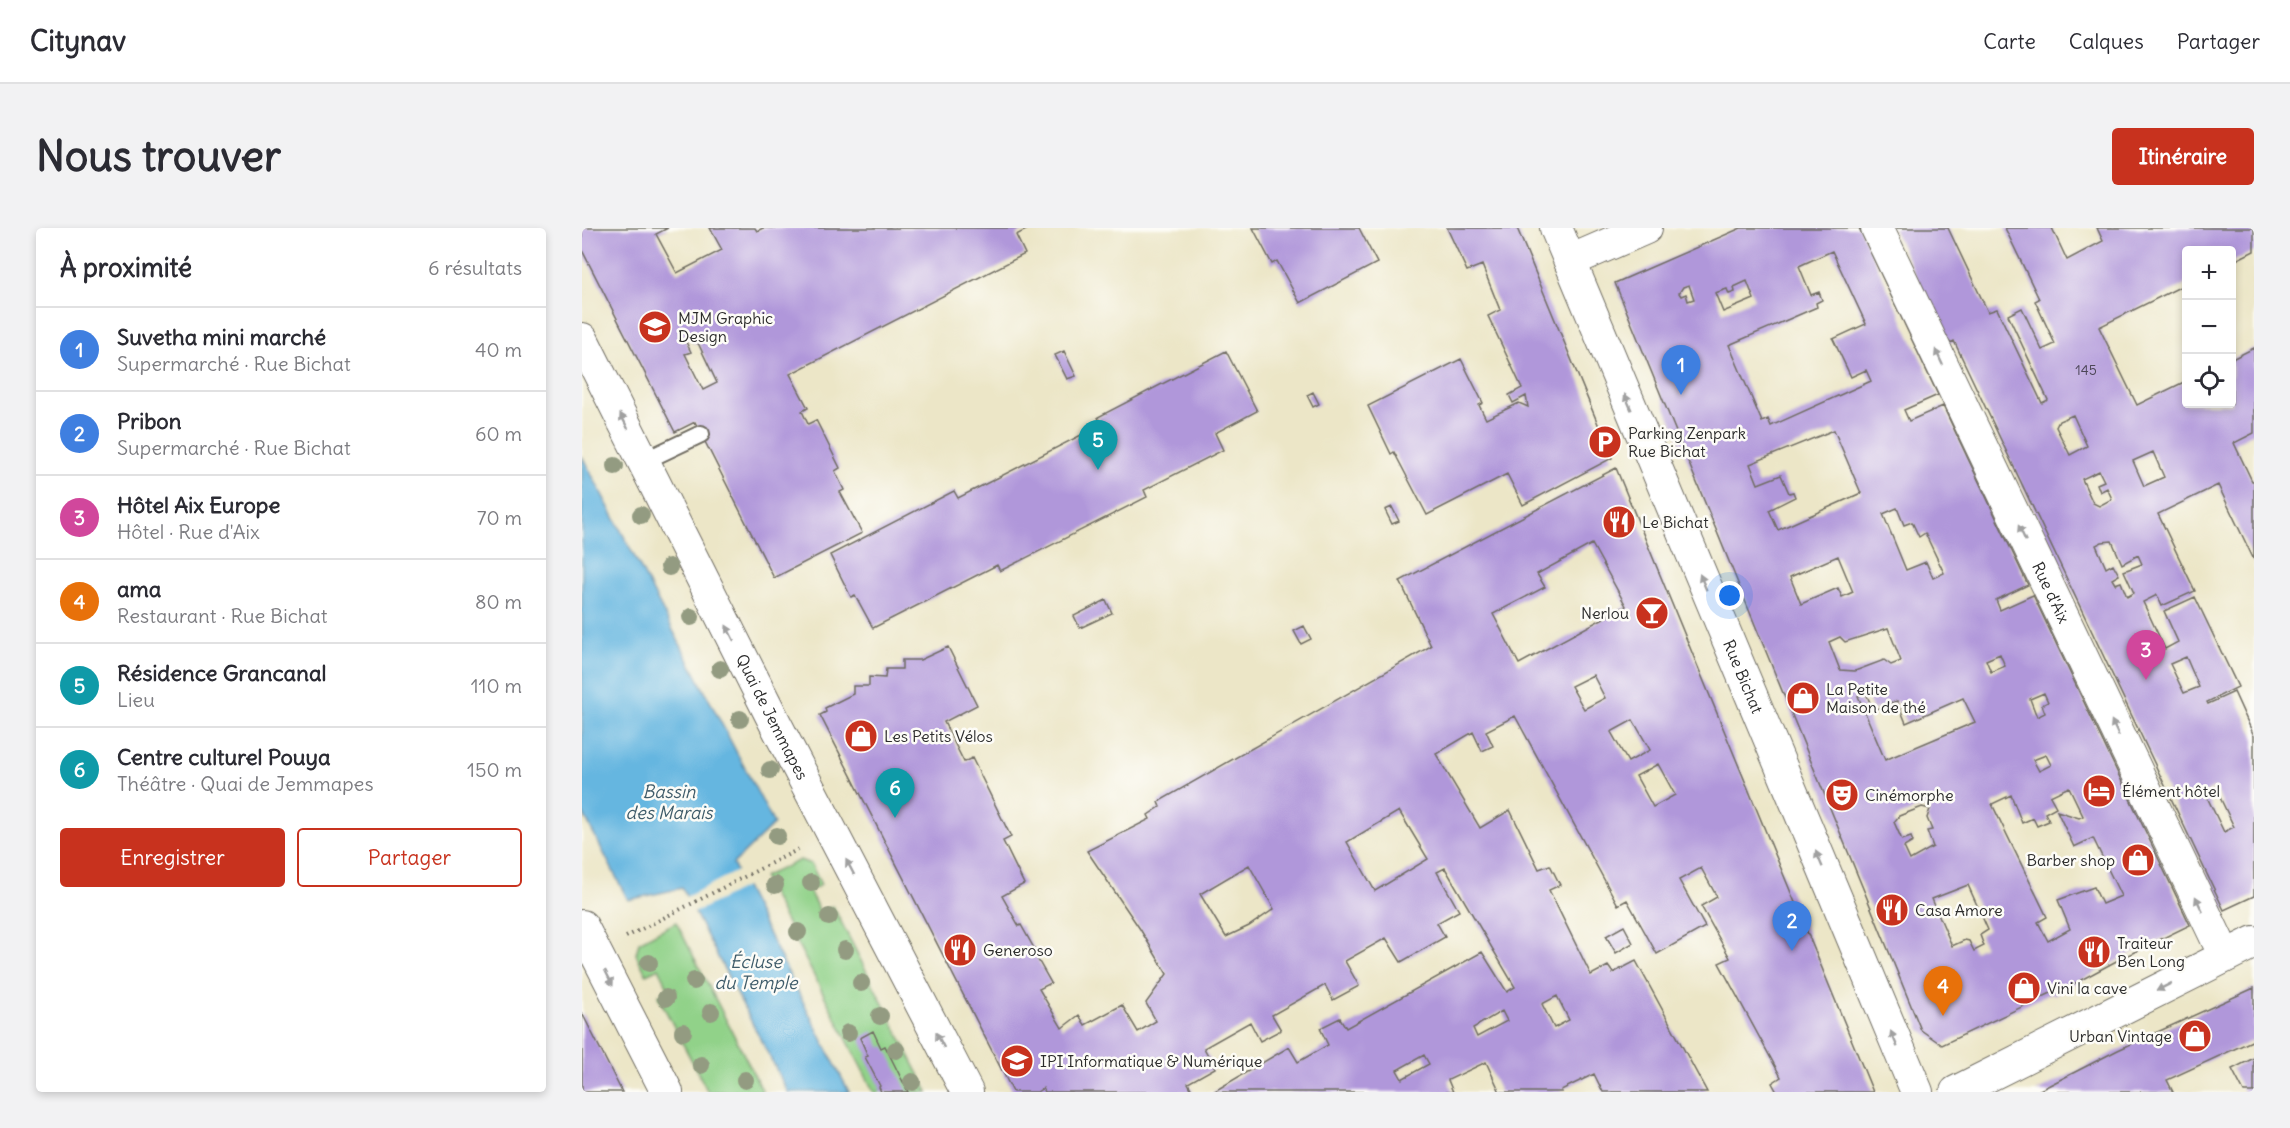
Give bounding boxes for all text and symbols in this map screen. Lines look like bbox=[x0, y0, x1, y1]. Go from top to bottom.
text: Citynav bbox=[30, 23, 126, 59]
text: Carte bbox=[1983, 28, 2036, 55]
text: Calques bbox=[2069, 28, 2144, 55]
text: Partager bbox=[2177, 28, 2260, 55]
button: Itinéraire bbox=[2112, 128, 2254, 185]
text: Nous trouver bbox=[36, 130, 281, 182]
map controls bbox=[2182, 246, 2236, 408]
button: + bbox=[2182, 246, 2236, 300]
text: À proximité bbox=[60, 251, 192, 284]
text: 6 résultats bbox=[428, 255, 522, 280]
button: − bbox=[2182, 300, 2236, 354]
place label: MJM Graphic Design bbox=[678, 308, 773, 346]
school or university icon: MJM Graphic Design bbox=[637, 309, 673, 345]
text: Suvetha mini marché bbox=[117, 323, 326, 351]
text: 1 bbox=[76, 337, 83, 362]
text: 40 m bbox=[475, 337, 522, 362]
pin: 1 bbox=[1662, 346, 1700, 395]
one-way arrow bbox=[1934, 348, 1943, 365]
text: Supermarché · Rue Bichat bbox=[117, 351, 351, 376]
button: locate bbox=[2182, 354, 2236, 408]
house number: 145 bbox=[2075, 361, 2097, 379]
one-way arrow bbox=[1623, 392, 1633, 410]
text: Pribon bbox=[117, 407, 181, 435]
one-way arrow bbox=[619, 413, 628, 430]
pin: 5 bbox=[1078, 420, 1118, 470]
text: 2 bbox=[74, 421, 85, 446]
text: 60 m bbox=[475, 421, 522, 446]
place label: Parking Zenpark Rue Bichat bbox=[1628, 423, 1746, 461]
parking icon: Parking Zenpark Rue Bichat bbox=[1587, 424, 1623, 460]
text: Supermarché · Rue Bichat bbox=[117, 435, 351, 460]
text: Hôtel Aix Europe bbox=[117, 491, 280, 519]
restaurant icon: Le Bichat bbox=[1601, 504, 1637, 540]
text: 3 bbox=[74, 505, 85, 530]
text: 70 m bbox=[477, 505, 522, 530]
place label: Le Bichat bbox=[1642, 512, 1709, 532]
text: Hôtel · Rue d'Aix bbox=[117, 519, 260, 544]
one-way arrow bbox=[2018, 524, 2027, 541]
street label: Rue d'Aix bbox=[2028, 559, 2074, 626]
one-way arrow bbox=[1698, 572, 1708, 590]
text: ama bbox=[117, 575, 161, 603]
your location bbox=[1715, 581, 1744, 610]
text: 4 bbox=[74, 589, 85, 614]
text: 80 m bbox=[475, 589, 522, 614]
bar icon: Nerlou bbox=[1634, 595, 1670, 631]
text: Restaurant · Rue Bichat bbox=[117, 603, 328, 628]
place label: Nerlou bbox=[1581, 603, 1629, 623]
one-way arrow bbox=[725, 624, 735, 641]
pin: 3 bbox=[2126, 630, 2166, 680]
street label: Rue Bichat bbox=[1719, 637, 1768, 717]
street label: Quai de Jemmapes bbox=[732, 650, 813, 783]
text: Résidence Grancanal bbox=[117, 659, 326, 687]
text: 5 bbox=[74, 673, 85, 698]
text: 110 m bbox=[471, 673, 522, 698]
place label: La Petite Maison de thé bbox=[1826, 679, 1926, 717]
shop icon: La Petite Maison de thé bbox=[1785, 680, 1821, 716]
text: Lieu bbox=[117, 687, 155, 712]
shop icon: Les Petits Vélos bbox=[843, 718, 879, 754]
one-way arrow bbox=[2111, 719, 2120, 736]
place label: Les Petits Vélos bbox=[884, 726, 993, 746]
text: Centre culturel Pouya bbox=[117, 743, 331, 771]
text: 6 bbox=[74, 757, 85, 782]
text: 150 m bbox=[467, 757, 522, 782]
pin: 6 bbox=[876, 768, 914, 818]
text: Théâtre · Quai de Jemmapes bbox=[117, 771, 374, 796]
hotel icon: Élément hôtel bbox=[2081, 773, 2117, 809]
theatre icon: Cinémorphe bbox=[1824, 777, 1860, 813]
water label: Bassin des Marais bbox=[625, 780, 714, 824]
place label: Élément hôtel bbox=[2122, 781, 2220, 801]
place label: Cinémorphe bbox=[1865, 785, 1954, 805]
button: Enregistrer bbox=[60, 828, 285, 887]
button: Partager bbox=[297, 828, 522, 887]
shop icon: Barber shop bbox=[2120, 842, 2156, 878]
one-way arrow bbox=[1814, 849, 1824, 867]
place label: Barber shop bbox=[2026, 850, 2115, 870]
one-way arrow bbox=[845, 858, 855, 875]
restaurant icon: Casa Amore bbox=[1874, 892, 1910, 928]
one-way arrow bbox=[2195, 895, 2204, 912]
place label: Casa Amore bbox=[1915, 900, 2003, 920]
pin: 2 bbox=[1772, 902, 1812, 951]
restaurant icon: Generoso bbox=[942, 932, 978, 968]
place label: Traiteur Ben Long bbox=[2117, 933, 2185, 971]
restaurant icon: Traiteur Ben Long bbox=[2076, 934, 2112, 970]
place label: Generoso bbox=[983, 940, 1053, 960]
water label: Écluse du Temple bbox=[714, 950, 799, 994]
pin: 4 bbox=[1924, 966, 1962, 1016]
one-way arrow bbox=[604, 969, 613, 986]
shop icon: Vini la cave bbox=[2006, 970, 2042, 1006]
place label: Vini la cave bbox=[2047, 978, 2127, 998]
one-way arrow bbox=[2155, 982, 2172, 992]
shop icon: Urban Vintage bbox=[2177, 1018, 2213, 1054]
place label: Urban Vintage bbox=[2069, 1026, 2172, 1046]
one-way arrow bbox=[1889, 1029, 1899, 1047]
one-way arrow bbox=[935, 1031, 945, 1048]
school or university icon: IPI Informatique & Numérique bbox=[999, 1043, 1035, 1079]
place label: IPI Informatique & Numérique bbox=[1040, 1051, 1262, 1071]

